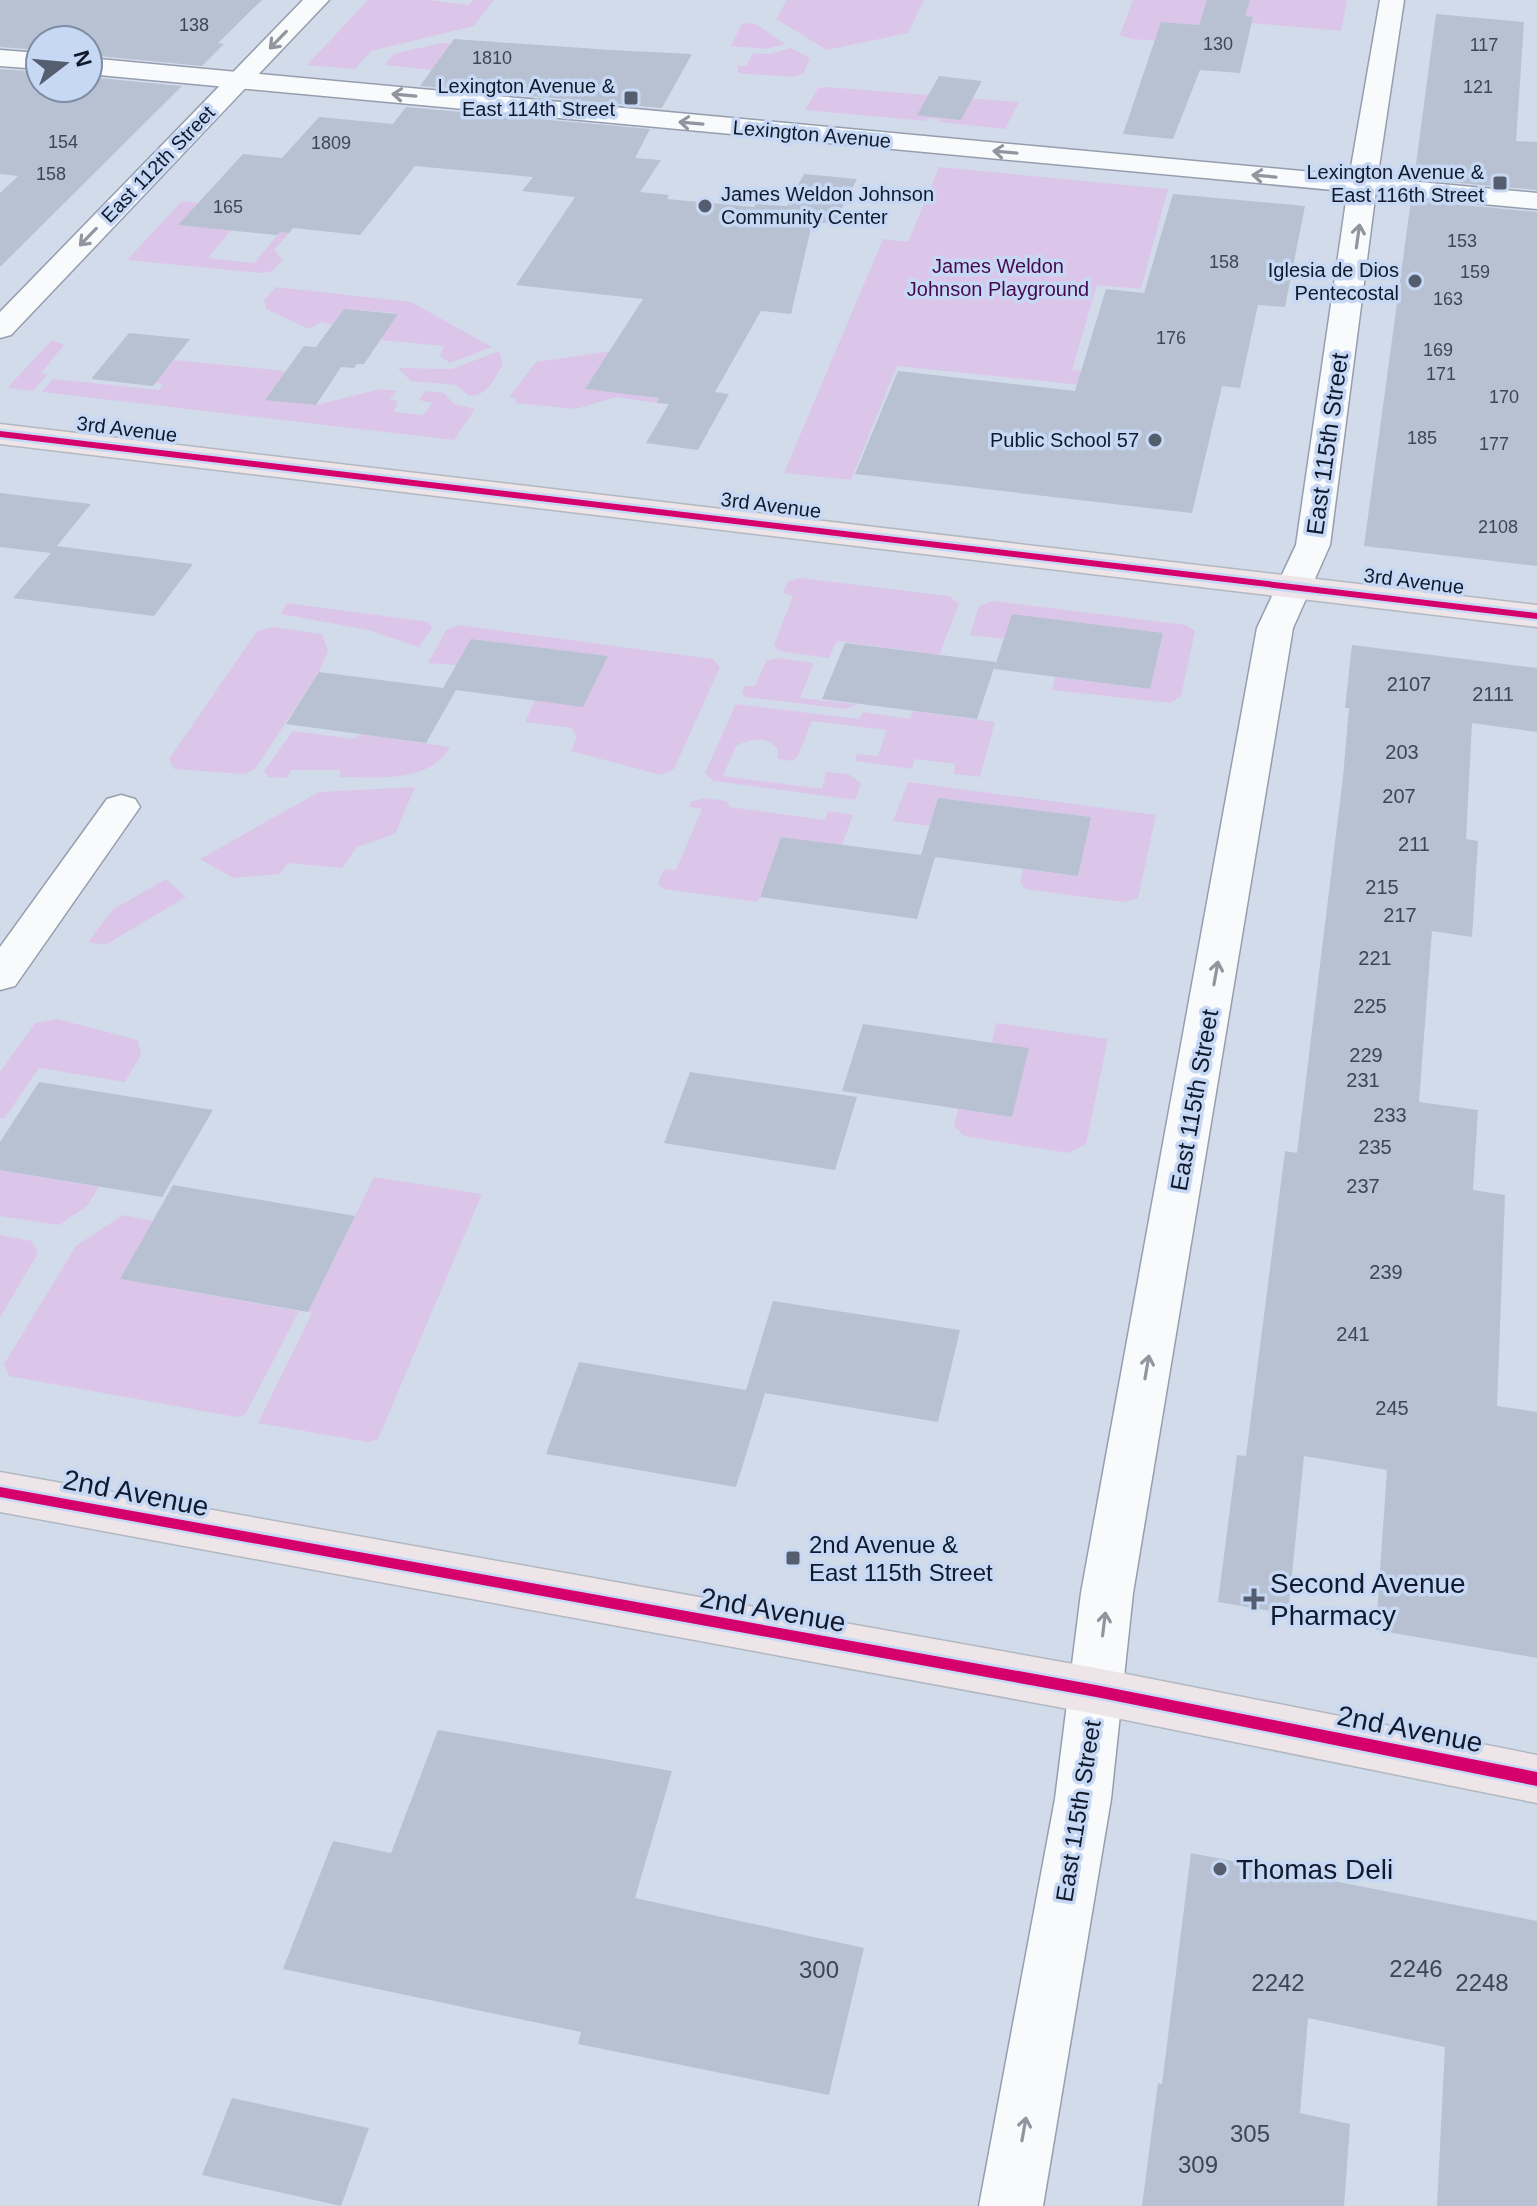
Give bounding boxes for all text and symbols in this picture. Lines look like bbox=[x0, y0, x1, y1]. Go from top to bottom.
house number: 138 bbox=[179, 15, 209, 35]
north arrow bbox=[24, 24, 104, 104]
one-way arrow bbox=[269, 30, 288, 50]
house number: 130 bbox=[1203, 34, 1233, 54]
house number: 117 bbox=[1470, 35, 1498, 55]
text: N bbox=[69, 48, 97, 70]
house number: 1810 bbox=[472, 48, 512, 68]
place label: Lexington Avenue & East 114th Street bbox=[437, 75, 616, 120]
house number: 121 bbox=[1463, 77, 1493, 97]
one-way arrow bbox=[391, 88, 418, 103]
marker: Lexington Avenue & East 114th Street bbox=[622, 89, 640, 107]
street label: East 112th Street bbox=[97, 101, 219, 227]
one-way arrow bbox=[678, 115, 705, 130]
street label: Lexington Avenue bbox=[732, 116, 892, 152]
house number: 154 bbox=[48, 132, 78, 152]
house number: 1809 bbox=[311, 133, 351, 153]
one-way arrow bbox=[992, 144, 1019, 159]
place label: Lexington Avenue & East 116th Street bbox=[1306, 161, 1485, 206]
house number: 158 bbox=[36, 164, 66, 184]
one-way arrow bbox=[1251, 168, 1278, 183]
marker: Lexington Avenue & East 116th Street bbox=[1491, 174, 1509, 192]
place label: James Weldon Johnson Community Center bbox=[721, 183, 934, 228]
house number: 165 bbox=[213, 197, 243, 217]
marker: James Weldon Johnson Community Center bbox=[696, 197, 714, 215]
one-way arrow bbox=[1351, 224, 1366, 249]
one-way arrow bbox=[79, 227, 98, 246]
house number: 153 bbox=[1447, 231, 1477, 251]
house number: 158 bbox=[1209, 252, 1239, 272]
park label: James Weldon Johnson Playground bbox=[907, 255, 1089, 300]
place label: Iglesia de Dios Pentecostal bbox=[1268, 259, 1399, 304]
house number: 159 bbox=[1460, 262, 1490, 282]
marker: Iglesia de Dios Pentecostal bbox=[1406, 272, 1424, 290]
house number: 163 bbox=[1433, 289, 1463, 309]
house number: 176 bbox=[1156, 328, 1186, 348]
house number: 169 bbox=[1423, 340, 1453, 360]
street label: East 115th Street bbox=[1301, 351, 1353, 537]
house number: 171 bbox=[1426, 364, 1456, 384]
house number: 170 bbox=[1489, 387, 1519, 407]
street label: 3rd Avenue bbox=[76, 412, 178, 446]
house number: 185 bbox=[1407, 428, 1437, 448]
place label: Public School 57 bbox=[990, 429, 1139, 451]
marker: Public School 57 bbox=[1146, 431, 1164, 449]
house number: 177 bbox=[1479, 434, 1509, 454]
street label: 3rd Avenue bbox=[720, 488, 822, 522]
house number: 2108 bbox=[1478, 517, 1518, 537]
street label: 3rd Avenue bbox=[1363, 564, 1465, 598]
house number: 2107 bbox=[1387, 673, 1431, 695]
house number: 2111 bbox=[1472, 683, 1514, 705]
house number: 203 bbox=[1385, 741, 1419, 763]
house number: 207 bbox=[1382, 785, 1416, 807]
house number: 211 bbox=[1398, 833, 1430, 855]
house number: 215 bbox=[1365, 876, 1399, 898]
house number: 217 bbox=[1383, 904, 1417, 926]
house number: 221 bbox=[1358, 947, 1392, 969]
one-way arrow bbox=[1210, 961, 1225, 987]
house number: 225 bbox=[1353, 995, 1387, 1017]
street label: East 115th Street bbox=[1165, 1007, 1223, 1193]
house number: 229 bbox=[1349, 1044, 1383, 1066]
house number: 231 bbox=[1346, 1069, 1380, 1091]
house number: 233 bbox=[1373, 1104, 1407, 1126]
house number: 235 bbox=[1358, 1136, 1392, 1158]
house number: 237 bbox=[1346, 1175, 1380, 1197]
house number: 239 bbox=[1369, 1261, 1403, 1283]
house number: 241 bbox=[1336, 1323, 1370, 1345]
one-way arrow bbox=[1140, 1355, 1155, 1380]
house number: 245 bbox=[1375, 1397, 1409, 1419]
street label: 2nd Avenue bbox=[61, 1464, 211, 1522]
place label: 2nd Avenue & East 115th Street bbox=[809, 1531, 993, 1586]
marker: 2nd Avenue & East 115th Street bbox=[784, 1549, 802, 1567]
place label: Second Avenue Pharmacy bbox=[1270, 1568, 1466, 1631]
street label: 2nd Avenue bbox=[698, 1582, 848, 1638]
marker: Second Avenue Pharmacy bbox=[1245, 1590, 1263, 1608]
one-way arrow bbox=[1096, 1611, 1111, 1638]
street label: 2nd Avenue bbox=[1335, 1700, 1485, 1758]
street label: East 115th Street bbox=[1050, 1718, 1106, 1904]
place label: Thomas Deli bbox=[1236, 1854, 1393, 1885]
marker: Thomas Deli bbox=[1211, 1860, 1229, 1878]
house number: 2246 bbox=[1389, 1955, 1443, 1982]
house number: 300 bbox=[799, 1956, 839, 1983]
house number: 2242 bbox=[1251, 1969, 1305, 1996]
house number: 2248 bbox=[1455, 1969, 1509, 1996]
one-way arrow bbox=[1018, 2117, 1033, 2142]
house number: 305 bbox=[1230, 2120, 1270, 2147]
house number: 309 bbox=[1178, 2151, 1218, 2178]

